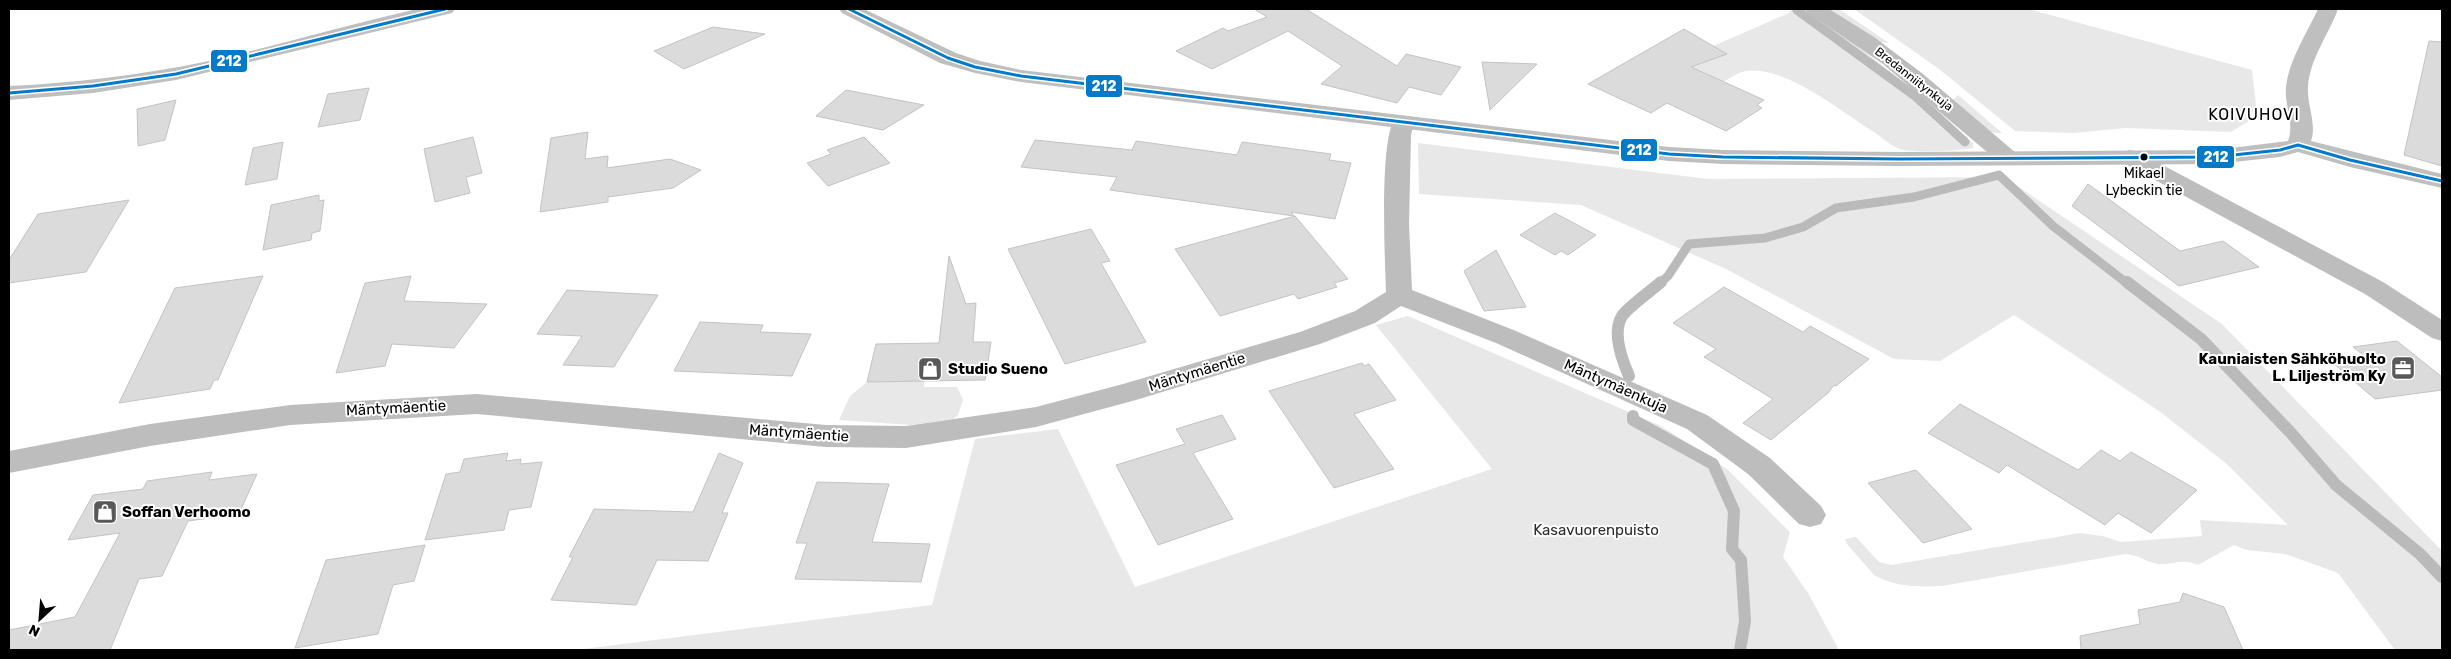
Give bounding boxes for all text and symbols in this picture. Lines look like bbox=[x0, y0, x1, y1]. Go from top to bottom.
street label: Bredanniitynkuja bbox=[1872, 44, 1956, 114]
line badge: 212 bbox=[210, 49, 248, 73]
text: 212 bbox=[216, 53, 242, 70]
line badge: 212 bbox=[1085, 74, 1123, 98]
text: 212 bbox=[1091, 78, 1117, 95]
district label: KOIVUHOVI bbox=[2208, 105, 2300, 124]
line badge: 212 bbox=[1620, 138, 1658, 162]
text: 212 bbox=[1626, 142, 1652, 159]
line badge: 212 bbox=[2196, 145, 2235, 169]
text: 212 bbox=[2203, 149, 2229, 166]
marker: Mikael Lybeckin tie bbox=[2139, 152, 2149, 162]
place label: Mikael Lybeckin tie bbox=[2105, 165, 2183, 199]
street label: Mäntymäentie bbox=[1146, 349, 1248, 395]
place label: Kauniaisten Sähköhuolto L. Liljeström Ky bbox=[2198, 350, 2386, 385]
street label: Mäntymäenkuja bbox=[1561, 355, 1671, 417]
office icon: Kauniaisten Sähköhuolto L. Liljeström Ky bbox=[2390, 355, 2416, 381]
shop icon: Studio Sueno bbox=[917, 356, 943, 382]
place label: Studio Sueno bbox=[948, 360, 1048, 378]
street label: Mäntymäentie bbox=[345, 396, 447, 420]
street label: Mäntymäentie bbox=[748, 421, 850, 445]
shop icon: Soffan Verhoomo bbox=[92, 499, 118, 525]
place label: Soffan Verhoomo bbox=[122, 503, 251, 521]
park label: Kasavuorenpuisto bbox=[1533, 521, 1659, 539]
north arrow bbox=[15, 594, 65, 644]
text: N bbox=[26, 620, 43, 640]

